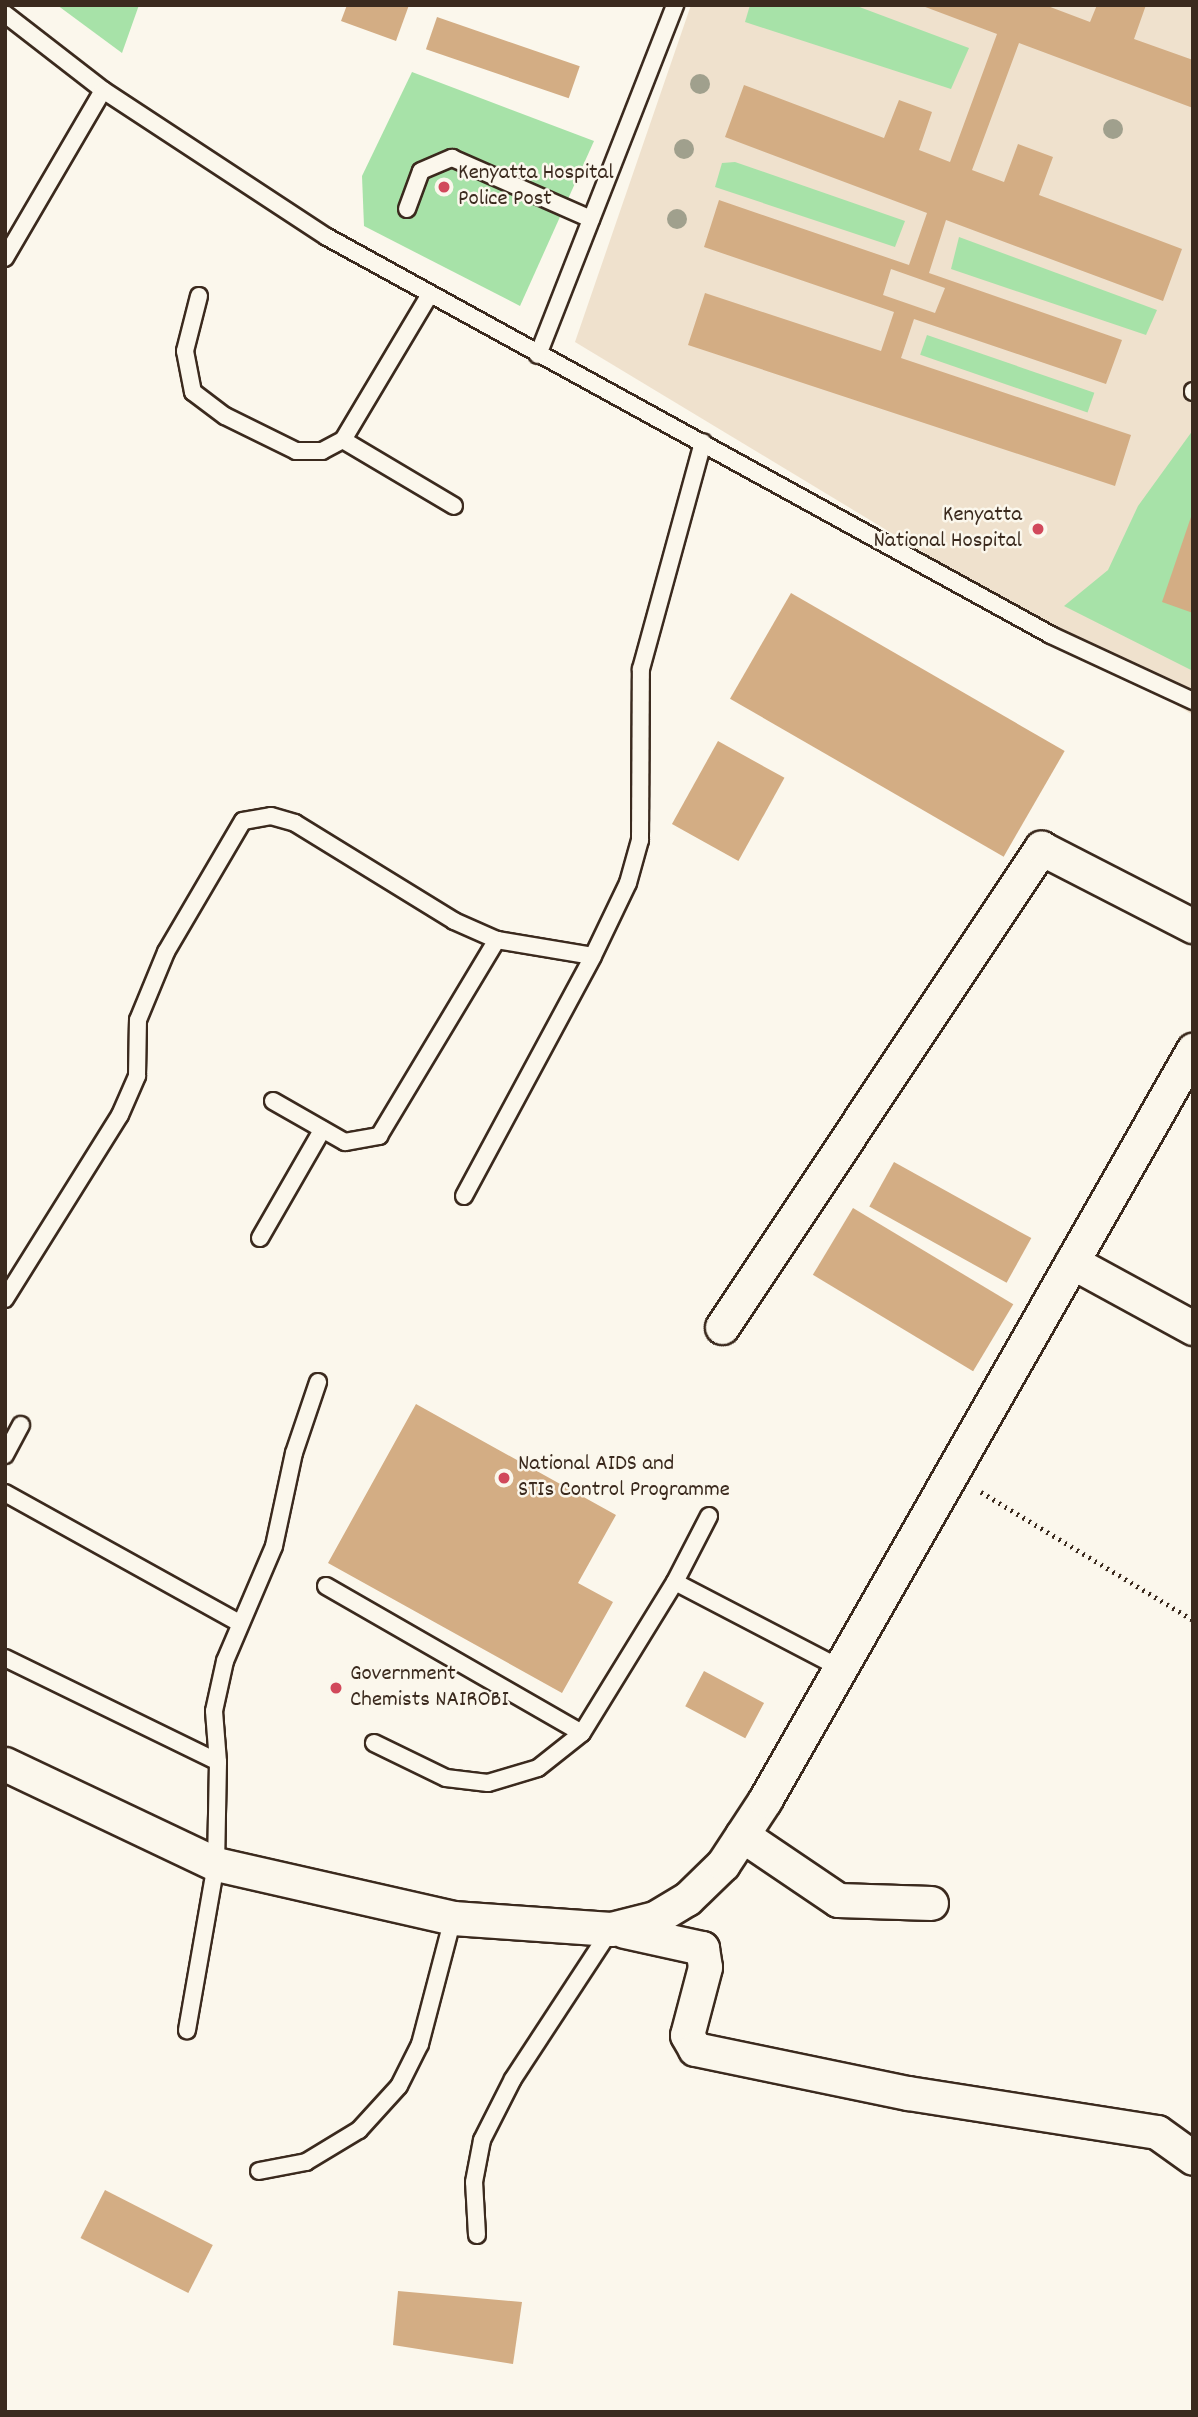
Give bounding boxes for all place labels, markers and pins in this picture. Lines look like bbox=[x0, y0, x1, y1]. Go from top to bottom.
place label: Kenyatta Hospital Police Post bbox=[458, 160, 614, 214]
marker: Kenyatta Hospital Police Post bbox=[436, 179, 452, 195]
place label: Kenyatta National Hospital bbox=[874, 502, 1022, 556]
marker: Kenyatta National Hospital bbox=[1028, 519, 1048, 539]
place label: National AIDS and STIs Control Programme bbox=[518, 1451, 730, 1505]
marker: National AIDS and STIs Control Programme bbox=[496, 1470, 512, 1486]
place label: Government Chemists NAIROBI bbox=[350, 1661, 509, 1715]
marker: Government Chemists NAIROBI bbox=[328, 1680, 344, 1696]

